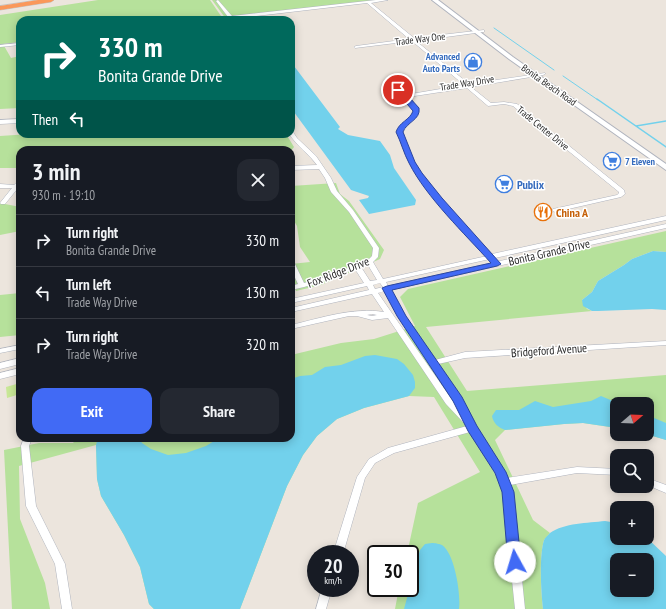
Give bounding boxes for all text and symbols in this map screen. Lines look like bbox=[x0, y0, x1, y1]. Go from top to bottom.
text: 330 m bbox=[98, 28, 162, 65]
street label: Trade Way One bbox=[394, 29, 446, 49]
icon: right bbox=[32, 32, 84, 84]
place label: Advanced Auto Parts bbox=[422, 50, 461, 75]
shop icon: Advanced Auto Parts bbox=[463, 52, 483, 72]
street label: Bonita Beach Road bbox=[519, 61, 579, 109]
text: Bonita Grande Drive bbox=[98, 64, 223, 87]
street label: Trade Way Drive bbox=[439, 72, 495, 94]
pin bbox=[381, 73, 415, 107]
icon: arrive bbox=[387, 79, 409, 101]
street label: Trade Center Drive bbox=[514, 103, 572, 153]
icon: left bbox=[66, 108, 88, 130]
text: Then bbox=[32, 110, 58, 129]
supermarket icon: 7 Eleven bbox=[602, 151, 622, 171]
place label: 7 Eleven bbox=[625, 155, 656, 168]
text: 3 min bbox=[32, 156, 80, 187]
button: close bbox=[237, 159, 279, 201]
supermarket icon: Publix bbox=[494, 174, 514, 194]
place label: Publix bbox=[517, 177, 545, 192]
text: 930 m · 19:10 bbox=[32, 187, 95, 204]
restaurant icon: China A bbox=[533, 202, 553, 222]
place label: China A bbox=[556, 205, 589, 220]
text: Turn right bbox=[66, 223, 118, 242]
icon: right bbox=[32, 230, 54, 252]
text: 330 m bbox=[246, 231, 279, 250]
street label: Bonita Grande Drive bbox=[507, 235, 591, 269]
text: Bonita Grande Drive bbox=[66, 242, 156, 259]
street label: Fox Ridge Drive bbox=[305, 253, 371, 291]
text: Turn left bbox=[66, 275, 111, 294]
icon: left bbox=[32, 282, 54, 304]
text: 130 m bbox=[246, 283, 279, 302]
text: Trade Way Drive bbox=[66, 294, 137, 311]
text: Turn right bbox=[66, 327, 118, 346]
icon: right bbox=[32, 334, 54, 356]
text: 320 m bbox=[246, 335, 279, 354]
street label: Bridgeford Avenue bbox=[511, 340, 588, 360]
text: Trade Way Drive bbox=[66, 346, 137, 363]
button: Exit bbox=[32, 388, 152, 434]
button: Share bbox=[160, 388, 279, 434]
north arrow bbox=[610, 397, 654, 441]
map controls bbox=[610, 397, 654, 597]
button: search bbox=[610, 449, 654, 493]
button: + bbox=[610, 501, 654, 545]
position arrow bbox=[494, 541, 536, 583]
speed limit sign: 30 bbox=[367, 545, 419, 597]
text: 20 bbox=[323, 553, 343, 579]
button: − bbox=[610, 553, 654, 597]
text: km/h bbox=[324, 574, 342, 587]

